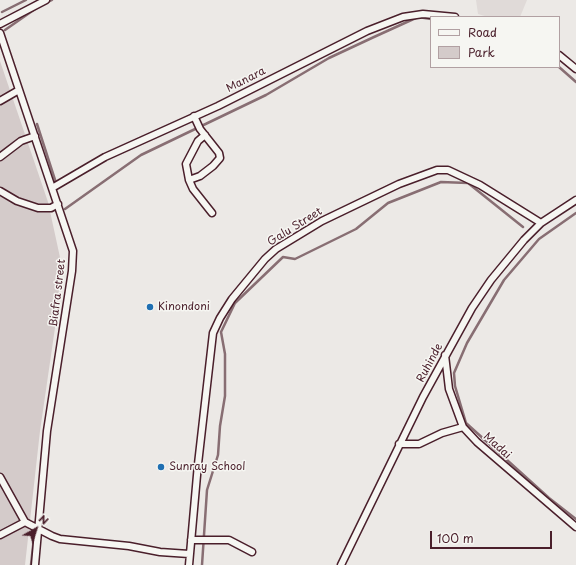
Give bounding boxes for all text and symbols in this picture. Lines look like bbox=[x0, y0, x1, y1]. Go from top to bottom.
legend bbox=[430, 16, 560, 68]
text: Road bbox=[468, 23, 497, 41]
text: Park bbox=[468, 43, 495, 61]
street label: Manara bbox=[224, 65, 268, 95]
street label: Galu Street bbox=[265, 205, 325, 249]
street label: Biafra street bbox=[47, 258, 69, 328]
place label: Kinondoni bbox=[158, 300, 210, 314]
marker: Kinondoni bbox=[145, 302, 155, 312]
street label: Ruhinde bbox=[414, 341, 446, 385]
street label: Madai bbox=[480, 430, 514, 462]
place label: Sunray School bbox=[169, 460, 245, 474]
marker: Sunray School bbox=[156, 462, 166, 472]
north arrow bbox=[16, 509, 56, 549]
text: N bbox=[35, 510, 53, 529]
scale bar bbox=[432, 523, 554, 549]
text: 100 m bbox=[437, 529, 474, 547]

